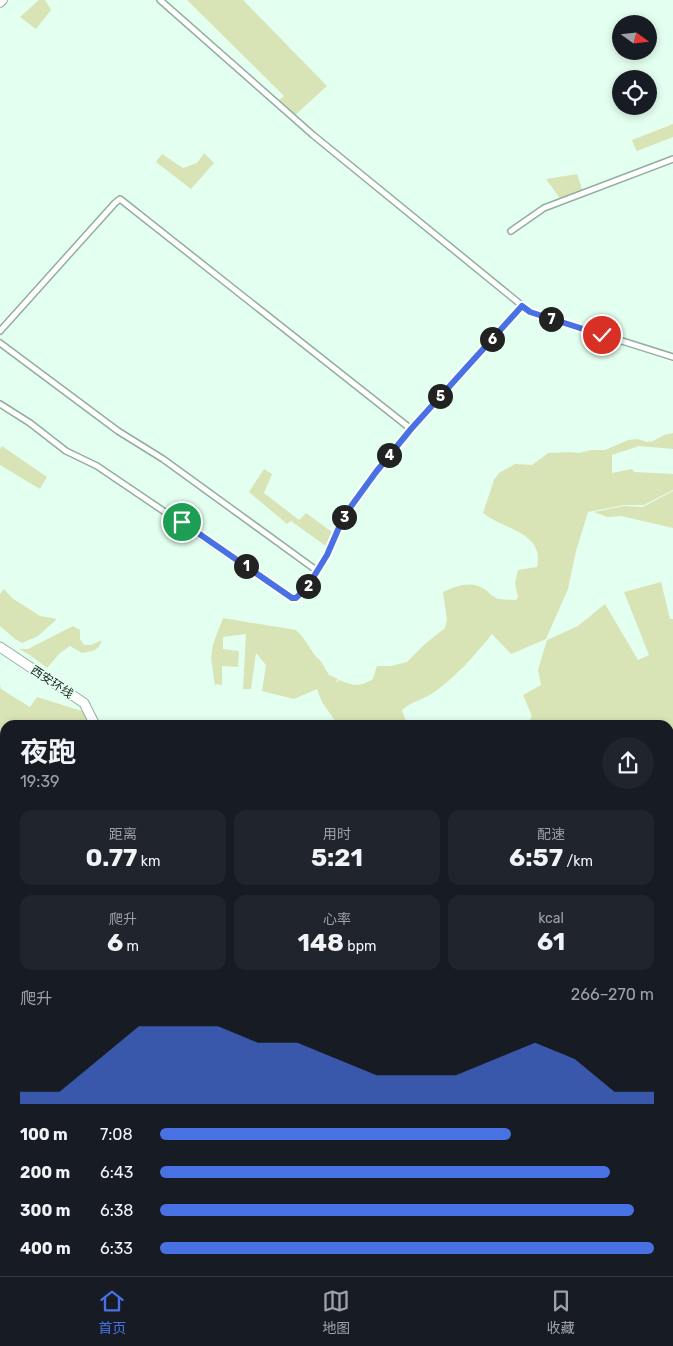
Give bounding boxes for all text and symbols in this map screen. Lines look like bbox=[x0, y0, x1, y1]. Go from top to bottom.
north arrow bbox=[612, 15, 658, 60]
map controls bbox=[612, 15, 657, 115]
button: locate bbox=[612, 70, 657, 115]
pin: 7 bbox=[538, 306, 564, 332]
text: 7 bbox=[547, 311, 556, 328]
pin bbox=[581, 314, 623, 356]
icon: check bbox=[588, 321, 616, 349]
pin: 6 bbox=[480, 326, 504, 352]
text: 6 bbox=[488, 331, 497, 348]
pin: 5 bbox=[428, 384, 452, 408]
text: 5 bbox=[436, 388, 445, 405]
pin: 4 bbox=[376, 442, 402, 468]
text: 4 bbox=[385, 447, 394, 464]
pin bbox=[161, 501, 203, 543]
pin: 3 bbox=[332, 504, 356, 530]
icon: arrive bbox=[168, 508, 196, 536]
text: 3 bbox=[340, 509, 349, 526]
pin: 1 bbox=[234, 554, 258, 578]
text: 1 bbox=[243, 558, 250, 575]
pin: 2 bbox=[296, 574, 320, 598]
text: 2 bbox=[304, 578, 313, 595]
street label: 西安环线 bbox=[28, 663, 76, 701]
text: 夜跑 bbox=[20, 736, 76, 769]
button: share bbox=[602, 737, 654, 789]
text: 19:39 bbox=[20, 772, 60, 791]
text: 距离 bbox=[109, 826, 137, 843]
text: 用时 bbox=[323, 826, 351, 843]
text: 配速 bbox=[537, 826, 565, 843]
text: 0.77 bbox=[86, 843, 137, 872]
text: 5:21 bbox=[311, 843, 363, 872]
text: 6:57 bbox=[509, 843, 563, 872]
text: km bbox=[137, 853, 160, 870]
text: /km bbox=[563, 853, 593, 870]
text: kcal bbox=[538, 910, 564, 927]
text: 爬升 bbox=[109, 911, 137, 928]
text: 心率 bbox=[323, 911, 351, 928]
text: 61 bbox=[537, 927, 565, 956]
text: 6 bbox=[107, 928, 123, 957]
text: 148 bbox=[298, 928, 344, 957]
text: m bbox=[123, 938, 139, 955]
text: bpm bbox=[344, 938, 377, 955]
text: 266–270 m bbox=[571, 985, 654, 1004]
text: 爬升 bbox=[20, 989, 52, 1008]
text: 100 m bbox=[20, 1125, 68, 1144]
text: 7:08 bbox=[100, 1125, 133, 1144]
text: 200 m bbox=[20, 1163, 70, 1182]
text: 6:43 bbox=[100, 1163, 133, 1182]
text: 300 m bbox=[20, 1201, 70, 1220]
text: 6:38 bbox=[100, 1201, 134, 1220]
text: 400 m bbox=[20, 1239, 71, 1258]
text: 6:33 bbox=[100, 1239, 133, 1258]
tab: 首页 bbox=[98, 1287, 126, 1337]
tab: 地图 bbox=[322, 1287, 350, 1337]
tab: 收藏 bbox=[547, 1287, 575, 1337]

